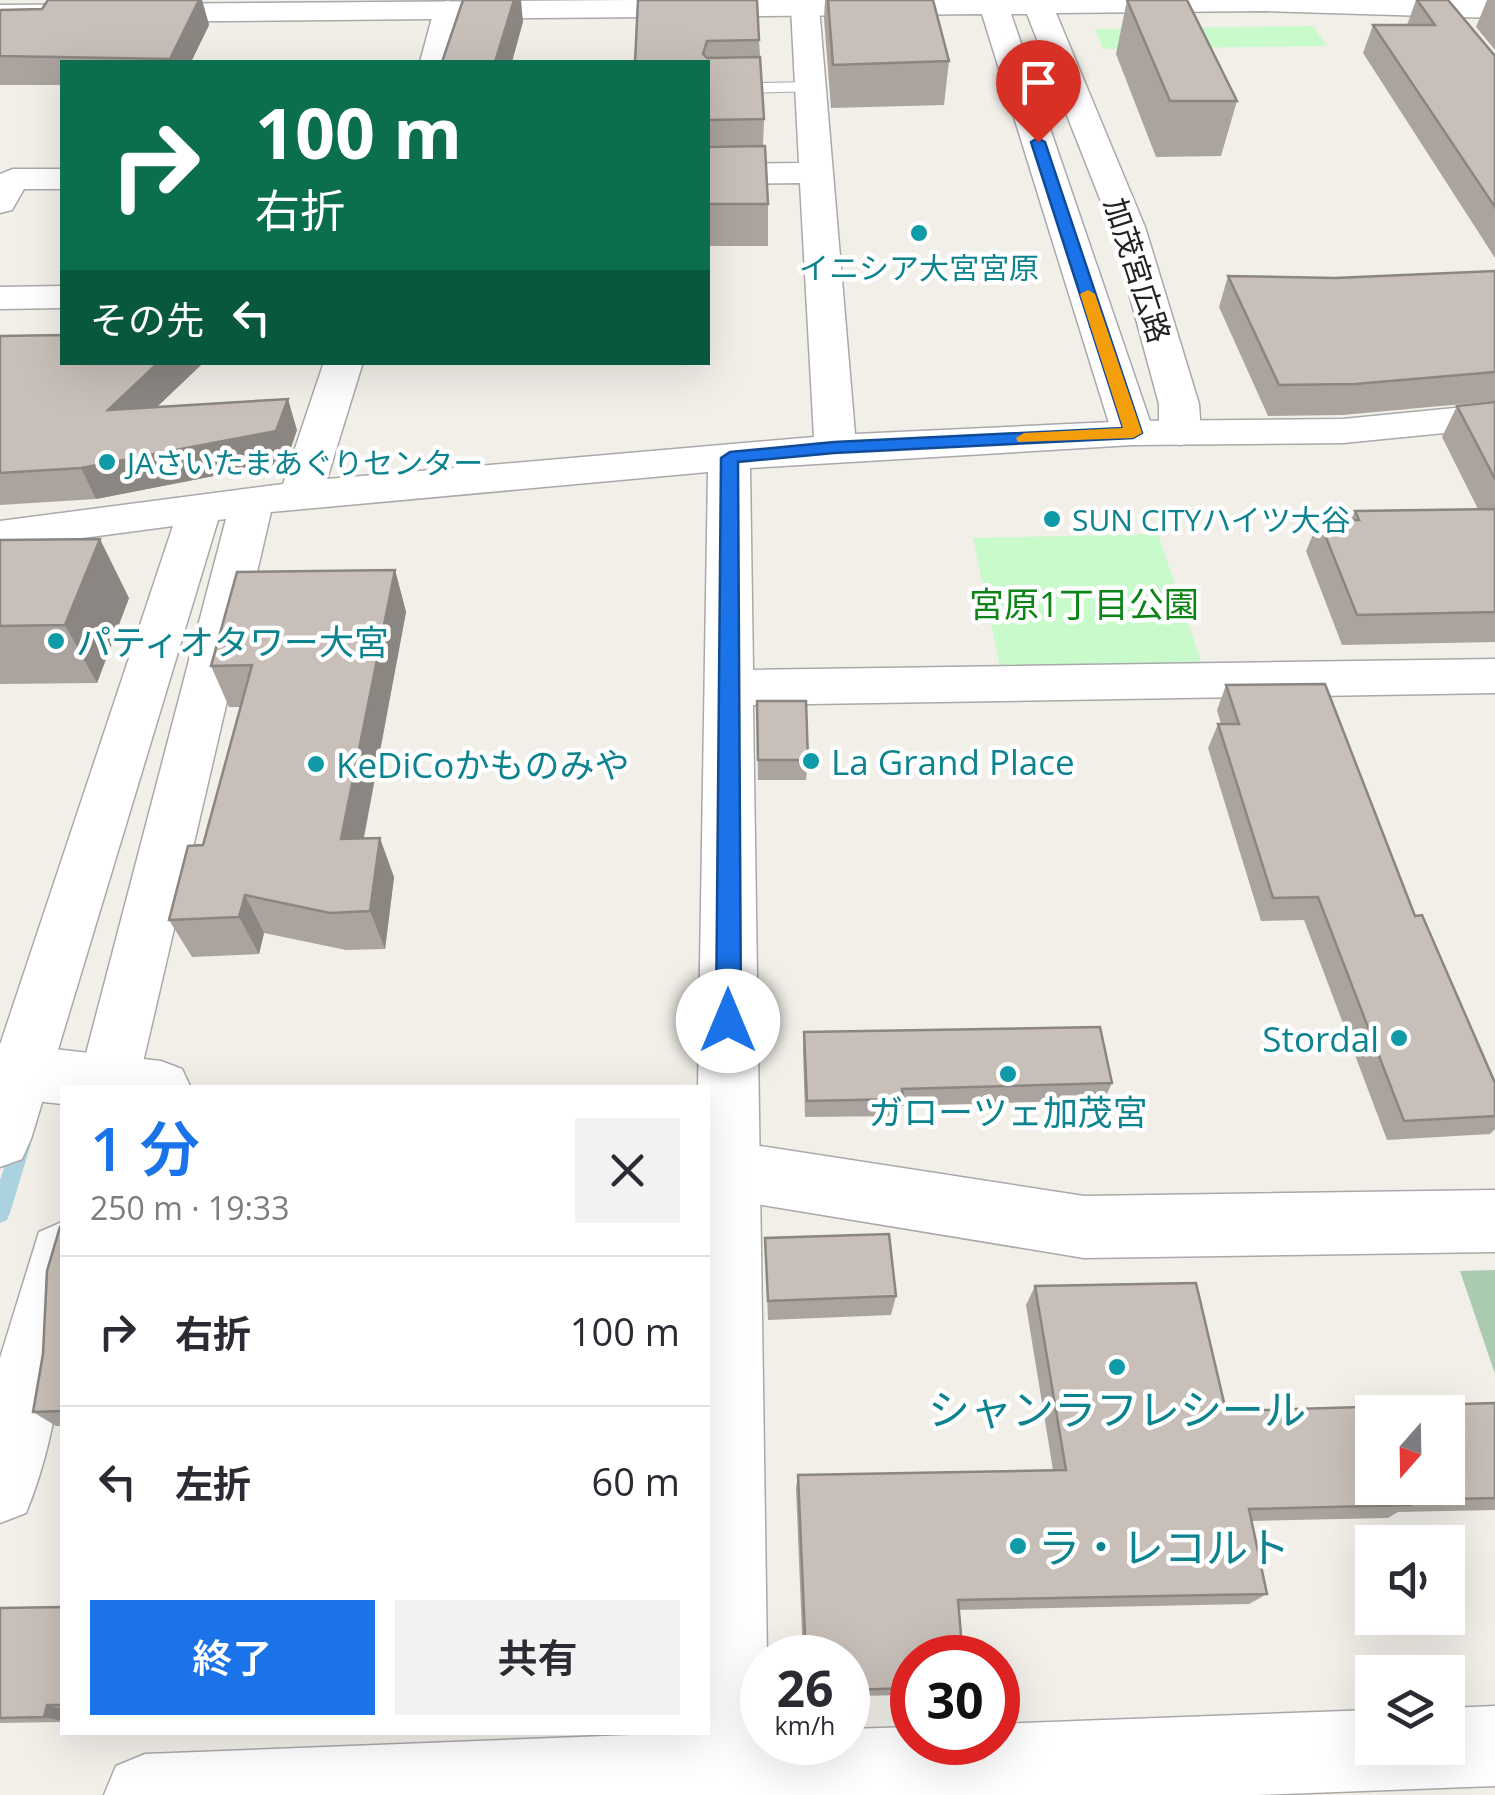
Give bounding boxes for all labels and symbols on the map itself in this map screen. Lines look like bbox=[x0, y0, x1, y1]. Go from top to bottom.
pin bbox=[996, 40, 1081, 143]
street label: 加茂宮広路 bbox=[1095, 192, 1181, 348]
marker: イニシア大宮宮原 bbox=[908, 222, 930, 244]
place label: イニシア大宮宮原 bbox=[799, 247, 1039, 288]
place label: JAさいたまあぐりセンター bbox=[124, 442, 483, 483]
marker: JAさいたまあぐりセンター bbox=[96, 451, 118, 473]
place label: SUN CITYハイツ大谷 bbox=[1072, 499, 1351, 540]
marker: SUN CITYハイツ大谷 bbox=[1041, 508, 1063, 530]
park label: 宮原1丁目公園 bbox=[969, 580, 1199, 627]
place label: パティオタワー大宮 bbox=[76, 618, 389, 665]
marker: パティオタワー大宮 bbox=[45, 630, 67, 652]
place label: La Grand Place bbox=[831, 738, 1075, 785]
place label: KeDiCoかものみや bbox=[336, 741, 629, 788]
marker: La Grand Place bbox=[800, 750, 822, 772]
marker: KeDiCoかものみや bbox=[305, 753, 327, 775]
position arrow bbox=[676, 969, 780, 1073]
place label: Stordal bbox=[1262, 1015, 1379, 1062]
marker: Stordal bbox=[1388, 1027, 1410, 1049]
marker: ガローツェ加茂宮 bbox=[997, 1063, 1019, 1085]
place label: ガローツェ加茂宮 bbox=[868, 1088, 1148, 1135]
marker: シャンラフレシール bbox=[1106, 1356, 1128, 1378]
place label: シャンラフレシール bbox=[928, 1380, 1306, 1437]
north arrow bbox=[1355, 1395, 1465, 1505]
place label: ラ・レコルト bbox=[1038, 1518, 1290, 1575]
marker: ラ・レコルト bbox=[1007, 1535, 1029, 1557]
speed limit sign: 30 bbox=[890, 1635, 1020, 1765]

